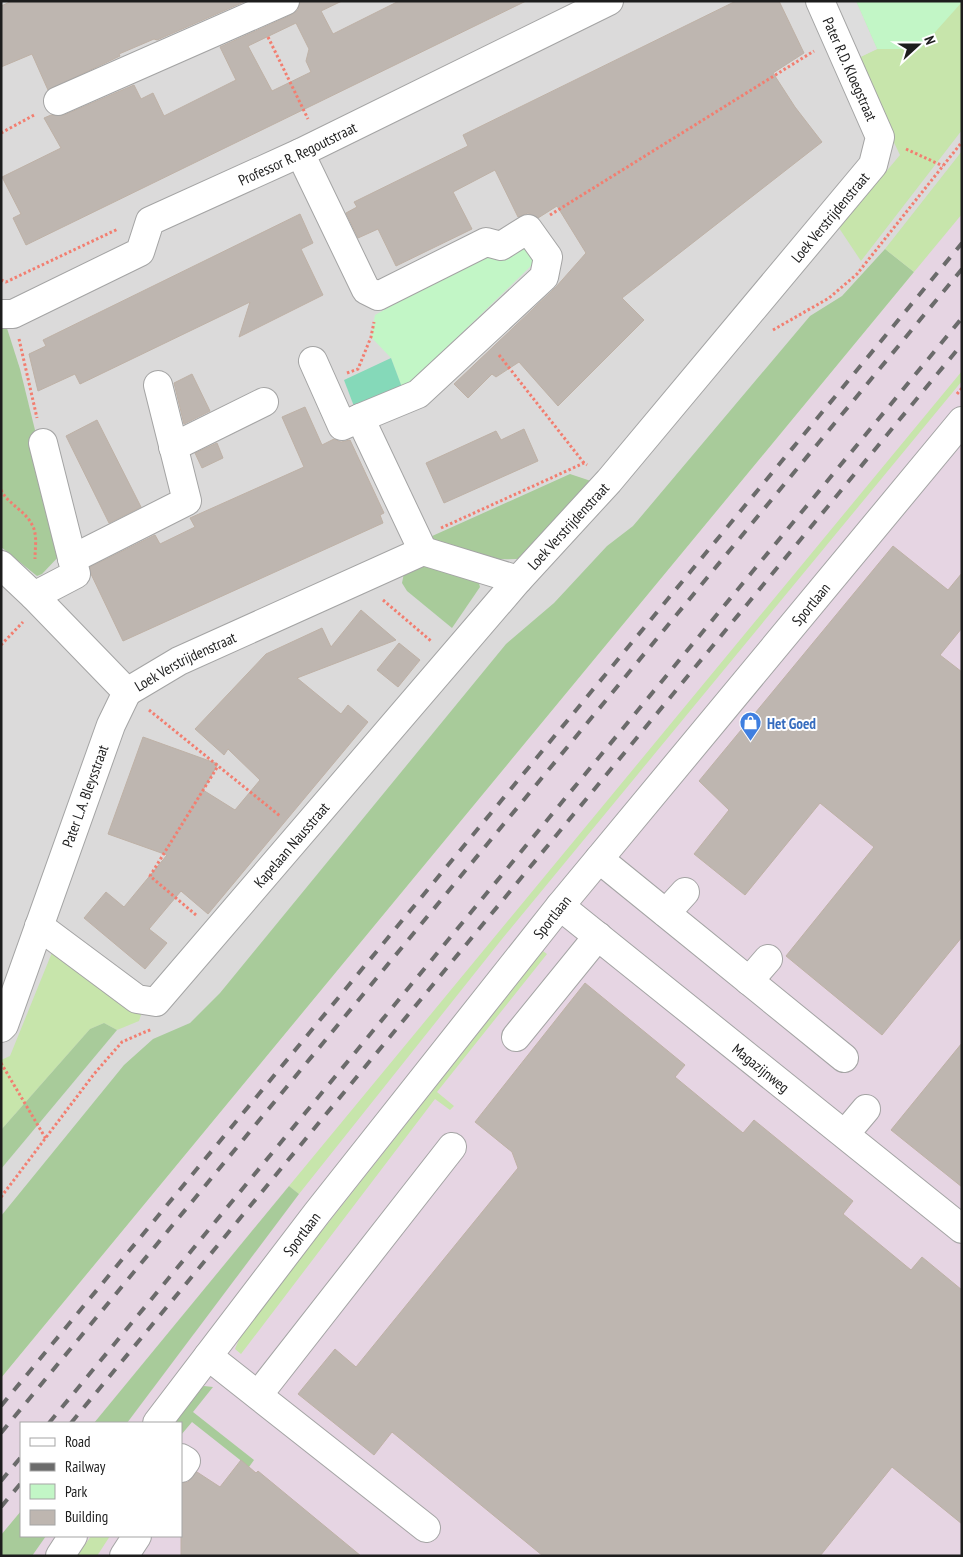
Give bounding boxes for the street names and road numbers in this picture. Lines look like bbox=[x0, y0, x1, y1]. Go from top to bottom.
street label: Pater R.D. Kloegstraat bbox=[819, 14, 881, 124]
street label: Professor R. Regoutstraat bbox=[235, 117, 360, 189]
street label: Loek Verstrijdenstraat bbox=[786, 168, 873, 266]
street label: Loek Verstrijdenstraat bbox=[523, 478, 613, 573]
street label: Sportlaan bbox=[787, 578, 834, 629]
street label: Loek Verstrijdenstraat bbox=[131, 627, 239, 695]
street label: Pater L.A. Bleysstraat bbox=[58, 742, 112, 850]
street label: Kapelaan Nausstraat bbox=[249, 798, 333, 891]
street label: Sportlaan bbox=[529, 891, 575, 942]
street label: Magazijnweg bbox=[729, 1039, 794, 1096]
street label: Sportlaan bbox=[278, 1208, 324, 1259]

